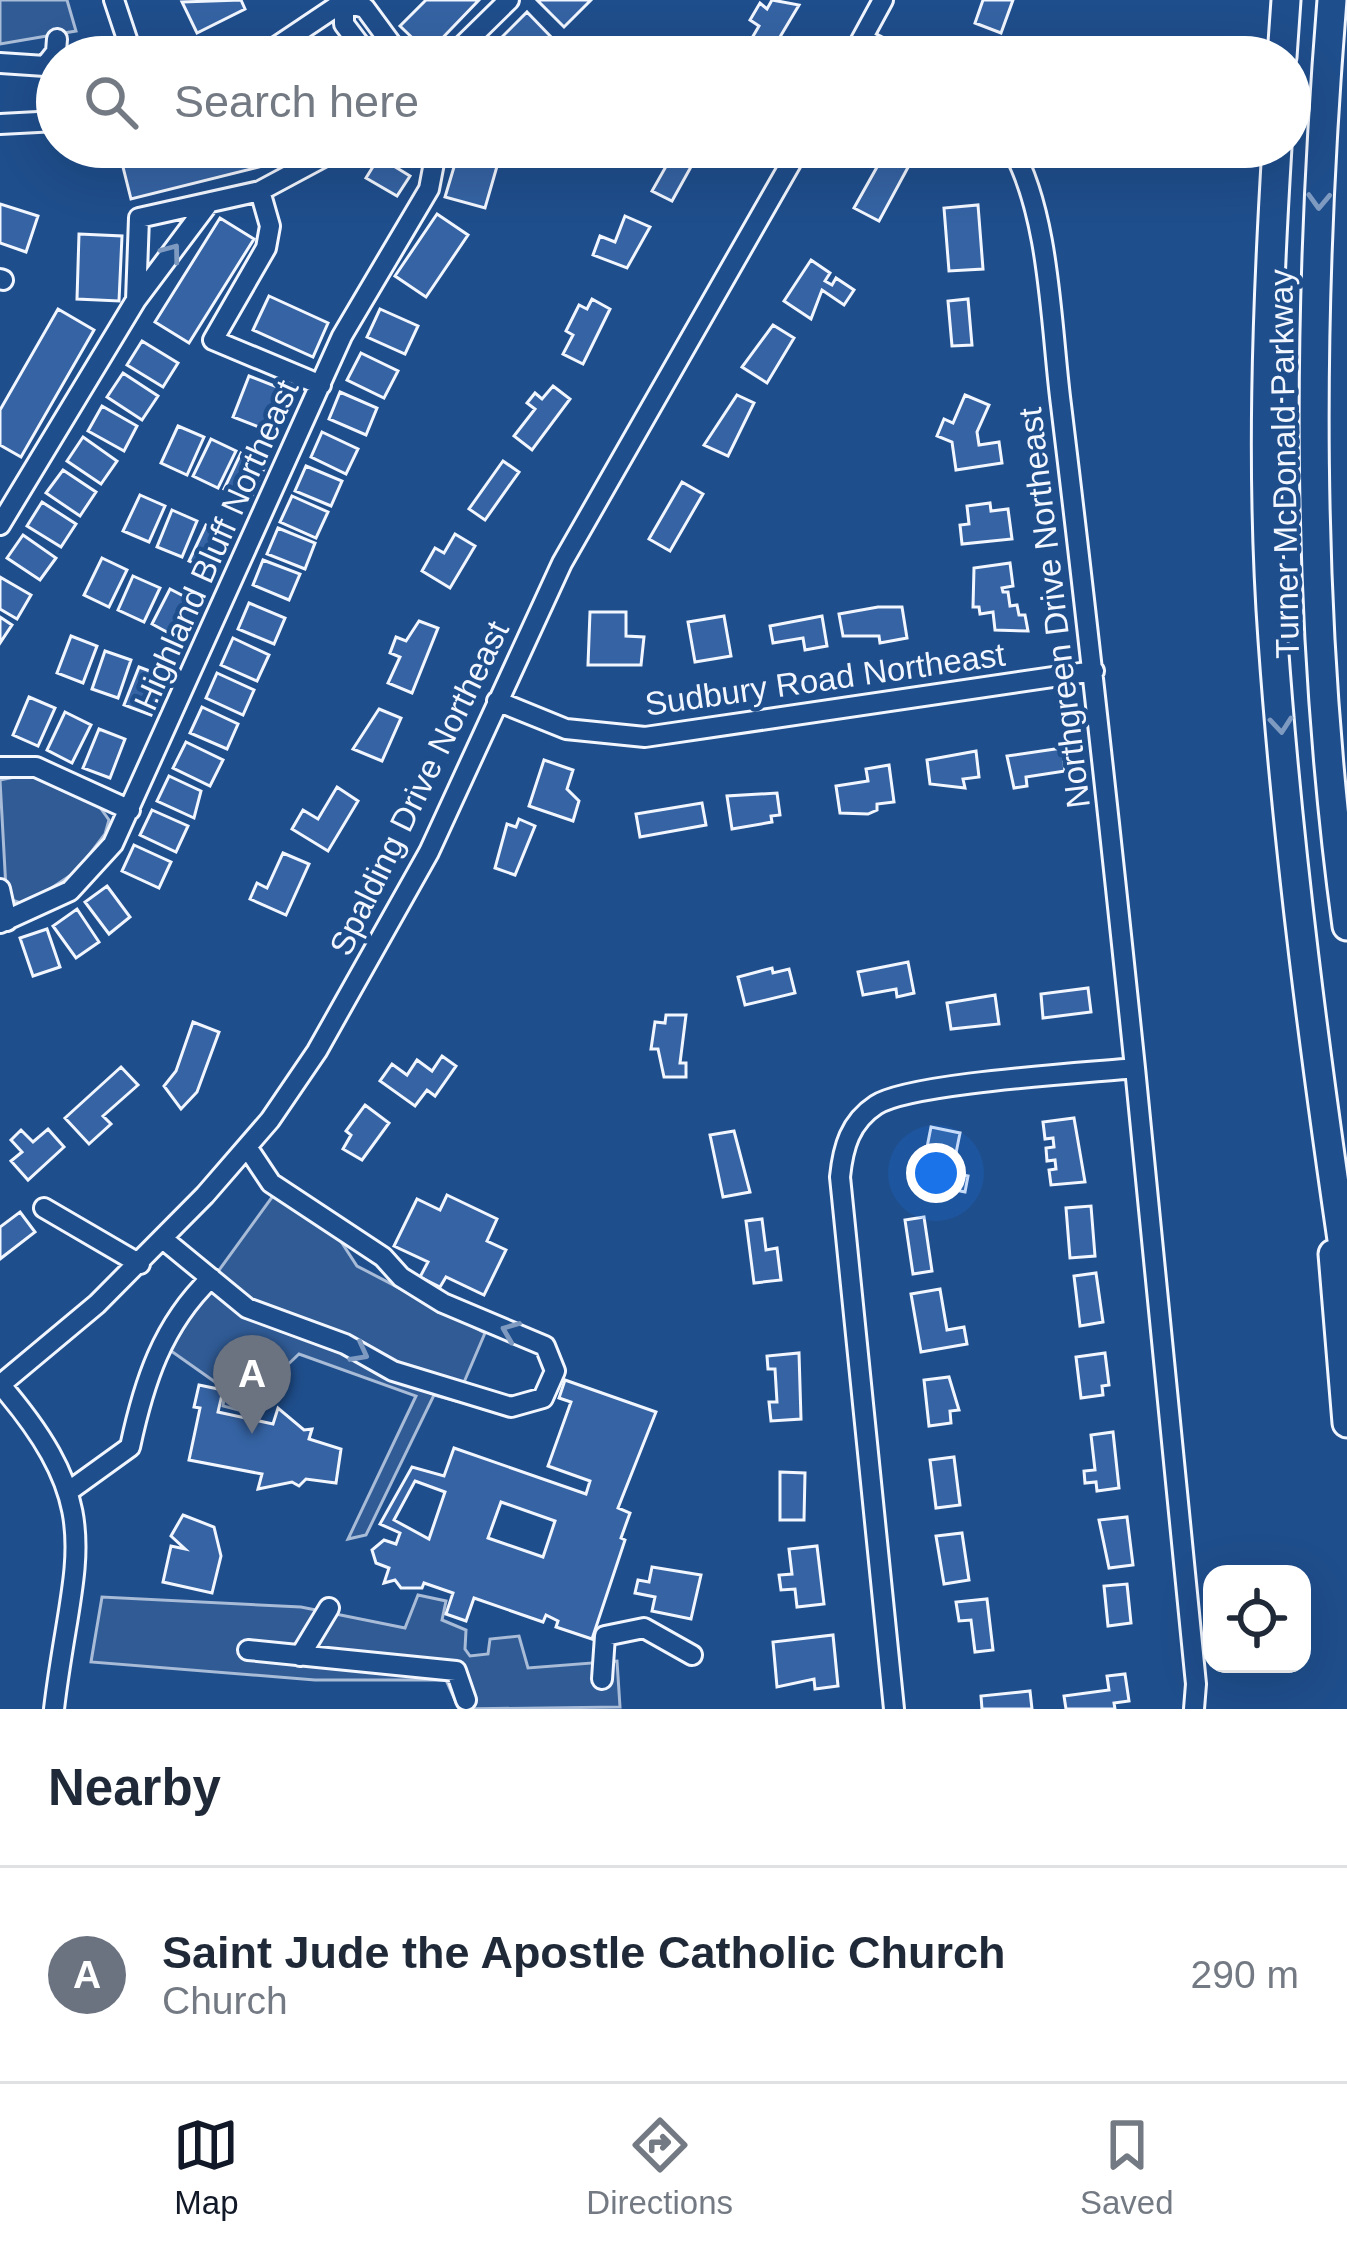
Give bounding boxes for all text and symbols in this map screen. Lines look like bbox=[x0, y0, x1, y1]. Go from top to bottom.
search box bbox=[36, 36, 1311, 168]
icon: search bbox=[78, 69, 144, 135]
text: Search here bbox=[174, 76, 419, 127]
one-way arrow bbox=[1306, 192, 1332, 211]
one-way arrow bbox=[158, 244, 180, 265]
street label: Turner McDonald Parkway bbox=[1262, 269, 1306, 659]
street label: Highland Bluff Northeast bbox=[126, 374, 306, 716]
street label: Northgreen Drive Northeast bbox=[1011, 405, 1097, 811]
street label: Spalding Drive Northeast bbox=[322, 615, 516, 961]
street label: Sudbury Road Northeast bbox=[643, 635, 1007, 723]
one-way arrow bbox=[1268, 716, 1293, 735]
your location bbox=[906, 1143, 966, 1203]
one-way arrow bbox=[500, 1321, 521, 1345]
pin: A bbox=[213, 1335, 291, 1434]
one-way arrow bbox=[347, 1338, 369, 1361]
map controls bbox=[1203, 1565, 1311, 1673]
button: locate bbox=[1203, 1565, 1311, 1673]
text: Nearby bbox=[48, 1759, 221, 1816]
text: Saint Jude the Apostle Catholic Church bbox=[162, 1927, 1005, 1978]
text: A bbox=[73, 1953, 101, 1996]
text: 290 m bbox=[1191, 1953, 1299, 1996]
text: Church bbox=[162, 1979, 288, 2022]
tab: Map bbox=[173, 2112, 239, 2222]
tab: Directions bbox=[586, 2112, 733, 2222]
tab: Saved bbox=[1080, 2112, 1174, 2222]

